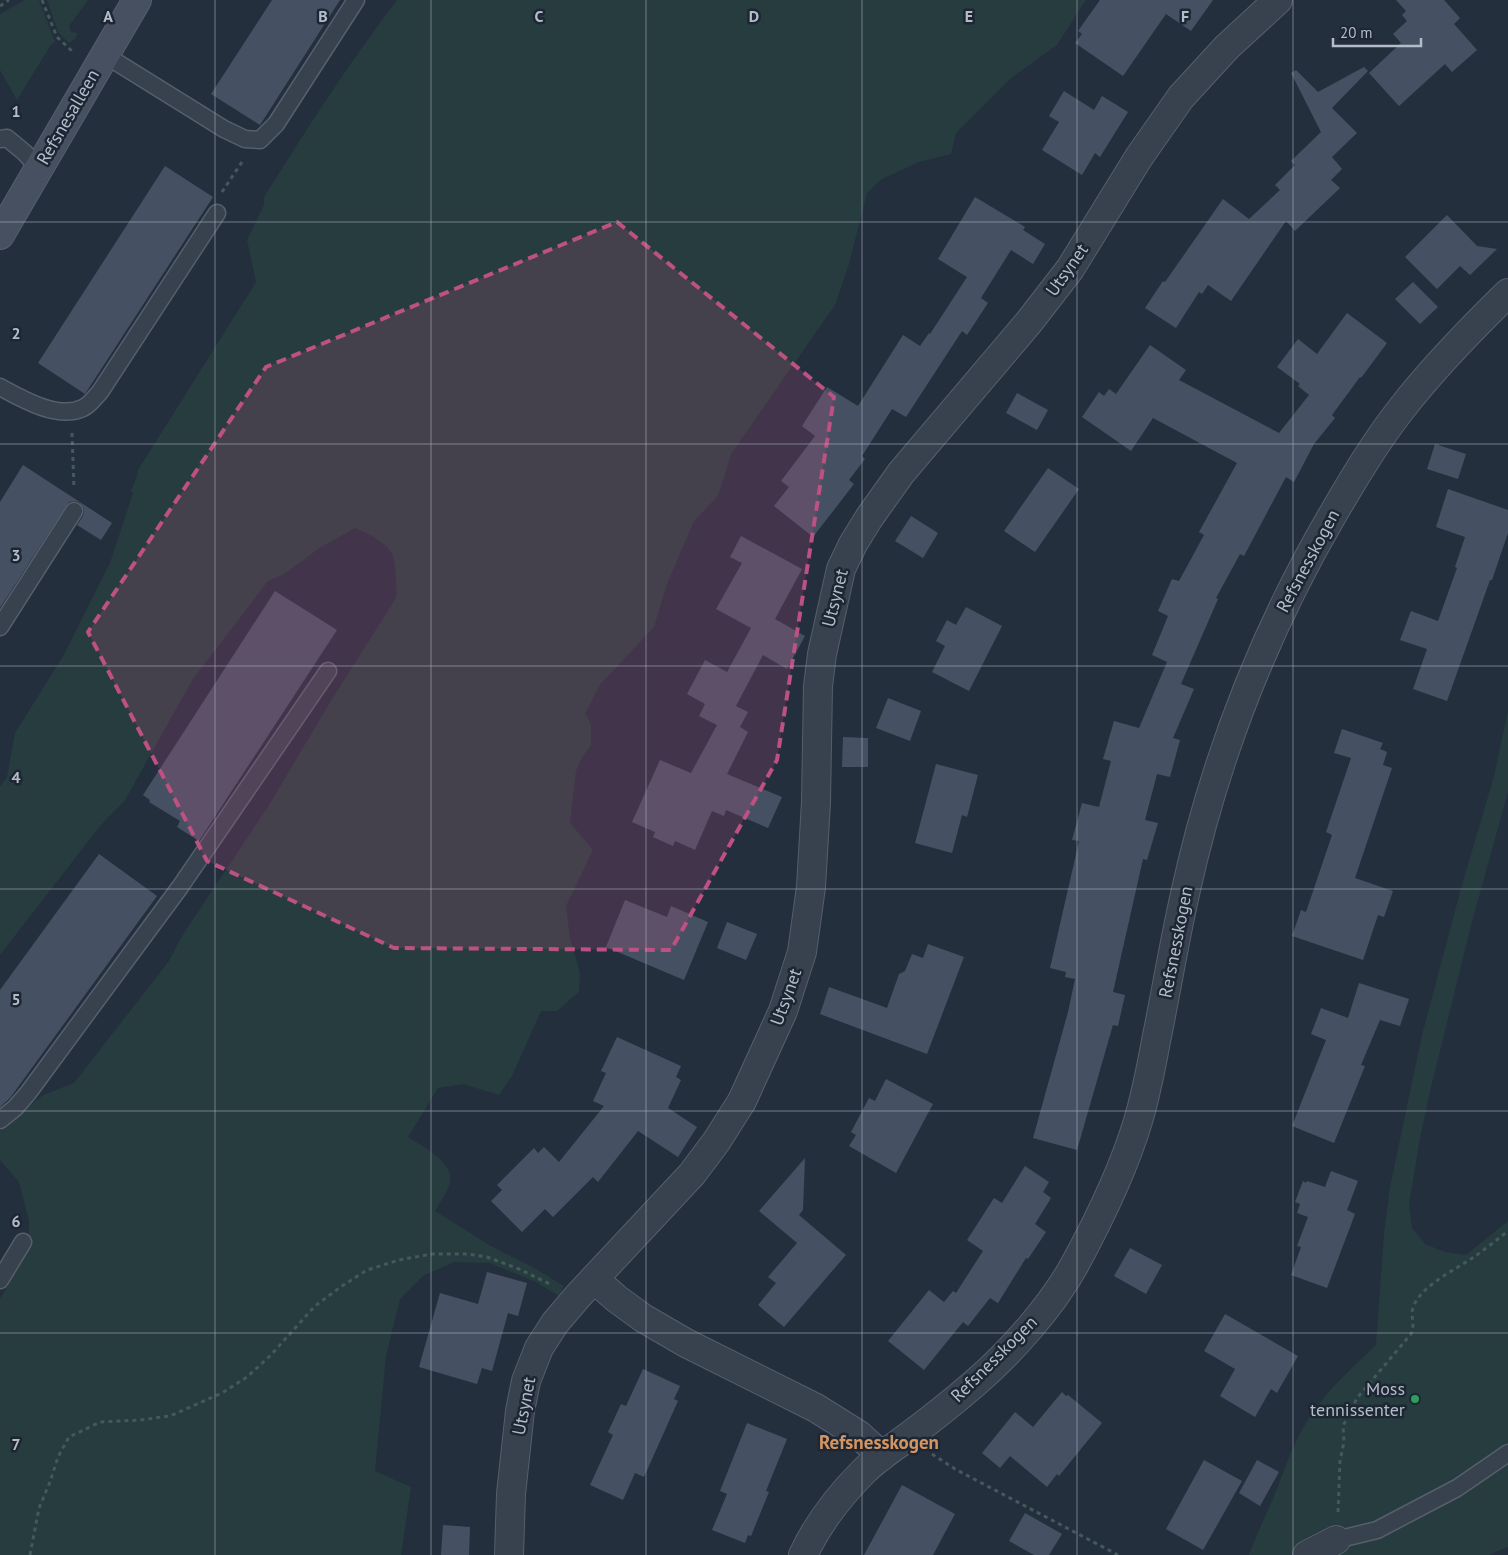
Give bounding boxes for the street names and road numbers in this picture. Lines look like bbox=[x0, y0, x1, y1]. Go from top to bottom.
street label: Refsnesalleen bbox=[31, 65, 104, 169]
street label: Utsynet bbox=[1040, 239, 1093, 300]
street label: Refsnesskogen bbox=[1271, 505, 1344, 616]
street label: Utsynet bbox=[816, 567, 853, 629]
street label: Refsnesskogen bbox=[1153, 884, 1198, 1000]
street label: Utsynet bbox=[765, 965, 806, 1028]
street label: Refsnesskogen bbox=[946, 1311, 1042, 1407]
street label: Utsynet bbox=[507, 1375, 540, 1437]

